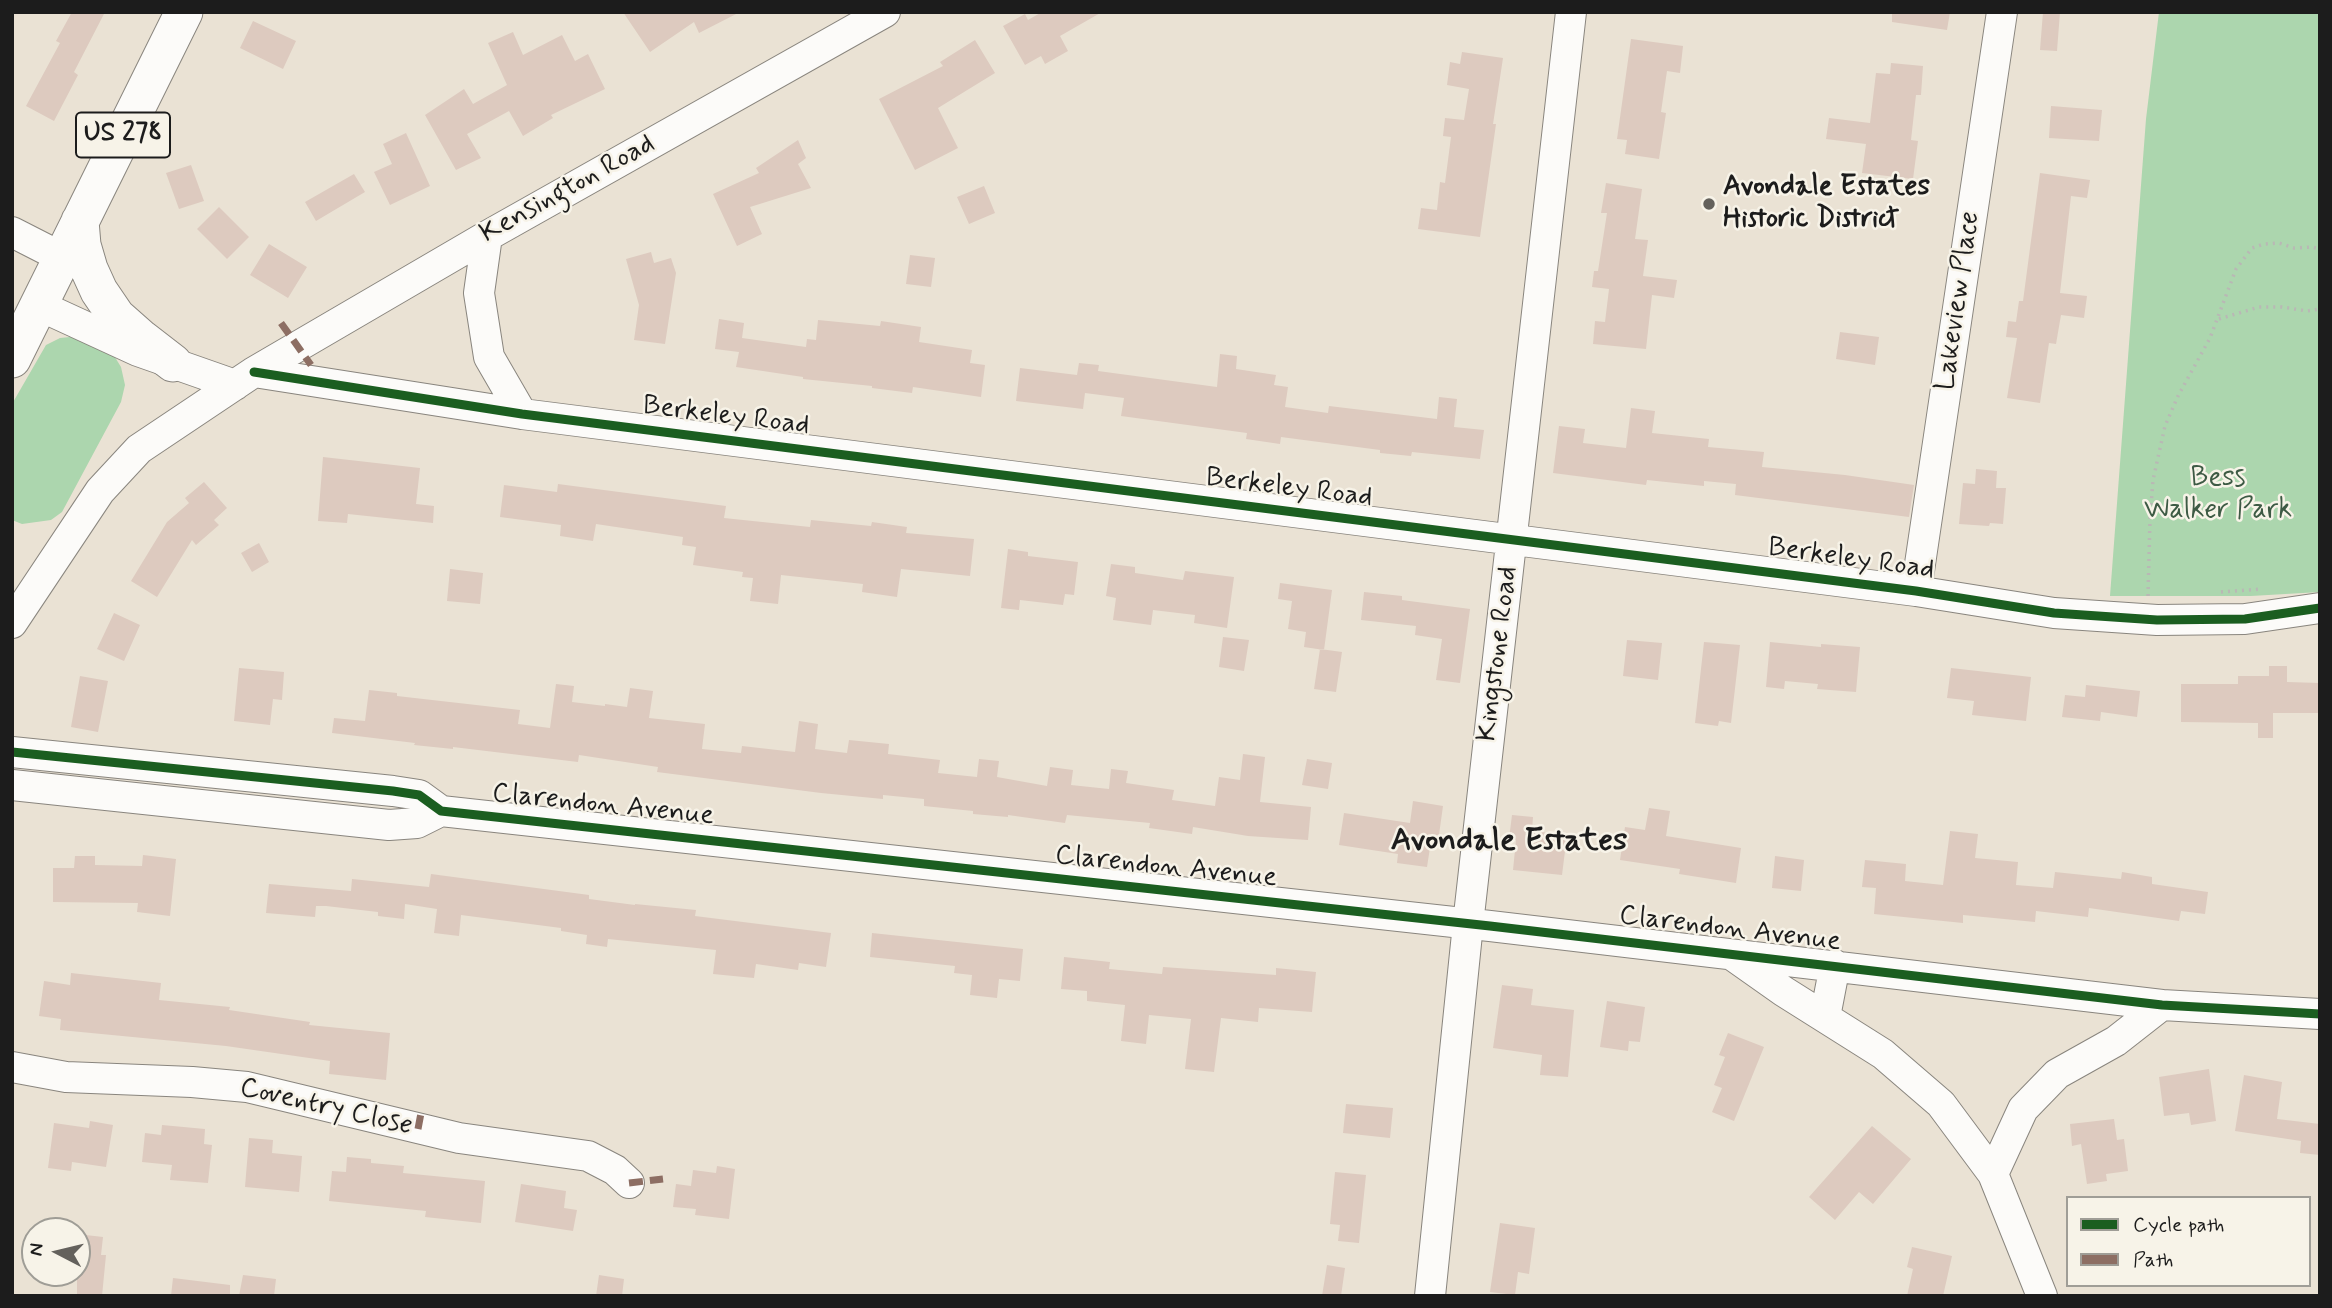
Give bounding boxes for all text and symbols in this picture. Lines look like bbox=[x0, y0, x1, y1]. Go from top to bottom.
road number: US 278 bbox=[76, 112, 170, 158]
street label: Kensington Road bbox=[475, 128, 661, 252]
place label: Avondale Estates Historic District bbox=[1723, 171, 1930, 237]
marker: Avondale Estates Historic District bbox=[1701, 196, 1717, 212]
street label: Lakeview Place bbox=[1930, 209, 1988, 393]
street label: Berkeley Road bbox=[641, 390, 811, 444]
street label: Berkeley Road bbox=[1204, 462, 1374, 516]
park label: Bess Walker Park bbox=[2144, 462, 2292, 528]
street label: Berkeley Road bbox=[1766, 532, 1936, 588]
street label: Kingstone Road bbox=[1472, 564, 1526, 744]
street label: Clarendon Avenue bbox=[490, 778, 716, 834]
district label: Avondale Estates bbox=[1391, 823, 1627, 861]
street label: Clarendon Avenue bbox=[1053, 840, 1279, 896]
street label: Clarendon Avenue bbox=[1617, 900, 1843, 960]
street label: Coventry Close bbox=[236, 1072, 416, 1144]
legend bbox=[2066, 1196, 2311, 1287]
text: Cycle path bbox=[2133, 1211, 2224, 1239]
north arrow bbox=[21, 1217, 91, 1287]
text: N bbox=[23, 1242, 50, 1257]
text: Path bbox=[2133, 1246, 2173, 1274]

